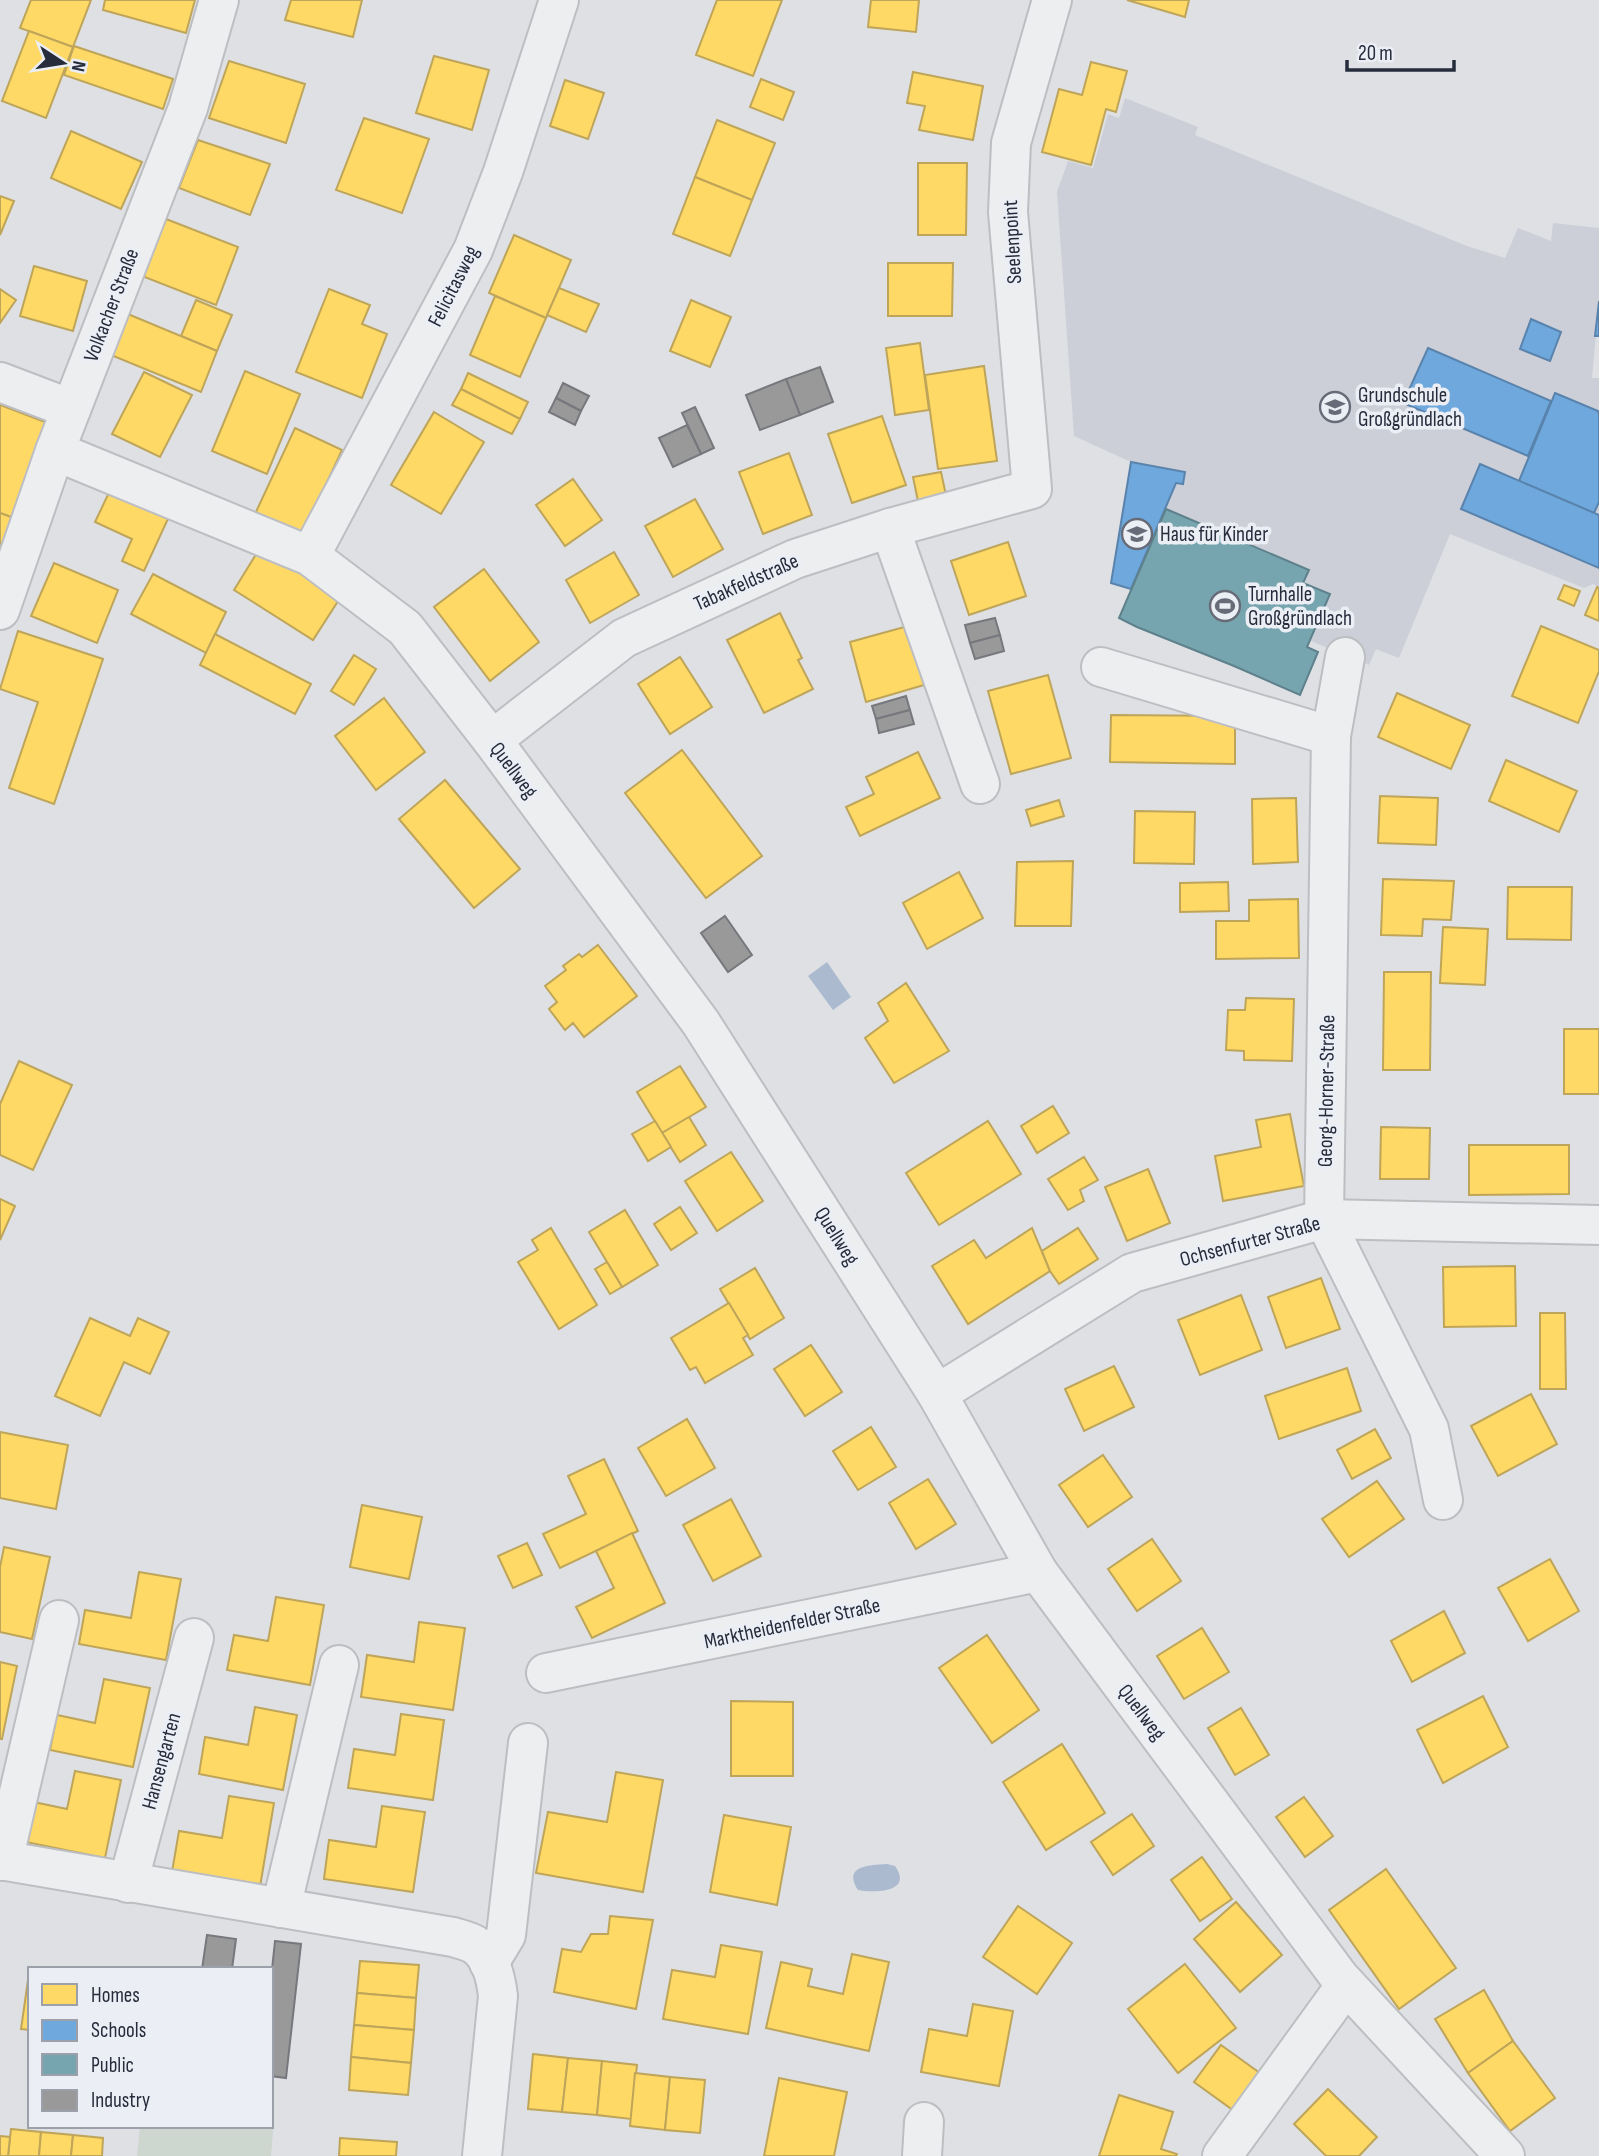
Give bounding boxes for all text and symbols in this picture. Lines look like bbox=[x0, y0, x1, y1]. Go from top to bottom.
north arrow bbox=[28, 28, 98, 98]
scale bar bbox=[1347, 28, 1454, 72]
text: 20 m bbox=[1358, 41, 1393, 66]
text: N bbox=[66, 59, 90, 74]
street label: Seelenpoint bbox=[998, 199, 1027, 285]
street label: Felicitasweg bbox=[423, 242, 484, 331]
street label: Volkacher Straße bbox=[78, 245, 144, 365]
place label: Grundschule Großgründlach bbox=[1358, 383, 1462, 432]
school or university icon: Grundschule Großgründlach bbox=[1318, 390, 1352, 424]
school or university icon: Haus für Kinder bbox=[1120, 517, 1154, 551]
place label: Haus für Kinder bbox=[1160, 522, 1268, 547]
street label: Tabakfeldstraße bbox=[690, 548, 802, 617]
place label: Turnhalle Großgründlach bbox=[1248, 582, 1352, 631]
sports icon: Turnhalle Großgründlach bbox=[1208, 589, 1242, 623]
street label: Quellweg bbox=[484, 737, 543, 803]
street label: Georg-Horner-Straße bbox=[1313, 1015, 1340, 1167]
street label: Quellweg bbox=[809, 1203, 864, 1270]
street label: Ochsenfurter Straße bbox=[1177, 1211, 1323, 1272]
street label: Marktheidenfelder Straße bbox=[702, 1593, 882, 1654]
street label: Quellweg bbox=[1112, 1679, 1171, 1745]
street label: Hansengarten bbox=[137, 1710, 186, 1812]
legend bbox=[28, 1967, 273, 2128]
text: Homes bbox=[91, 1983, 140, 2008]
text: Schools bbox=[91, 2018, 146, 2043]
text: Public bbox=[91, 2053, 134, 2078]
text: Industry bbox=[91, 2088, 150, 2113]

